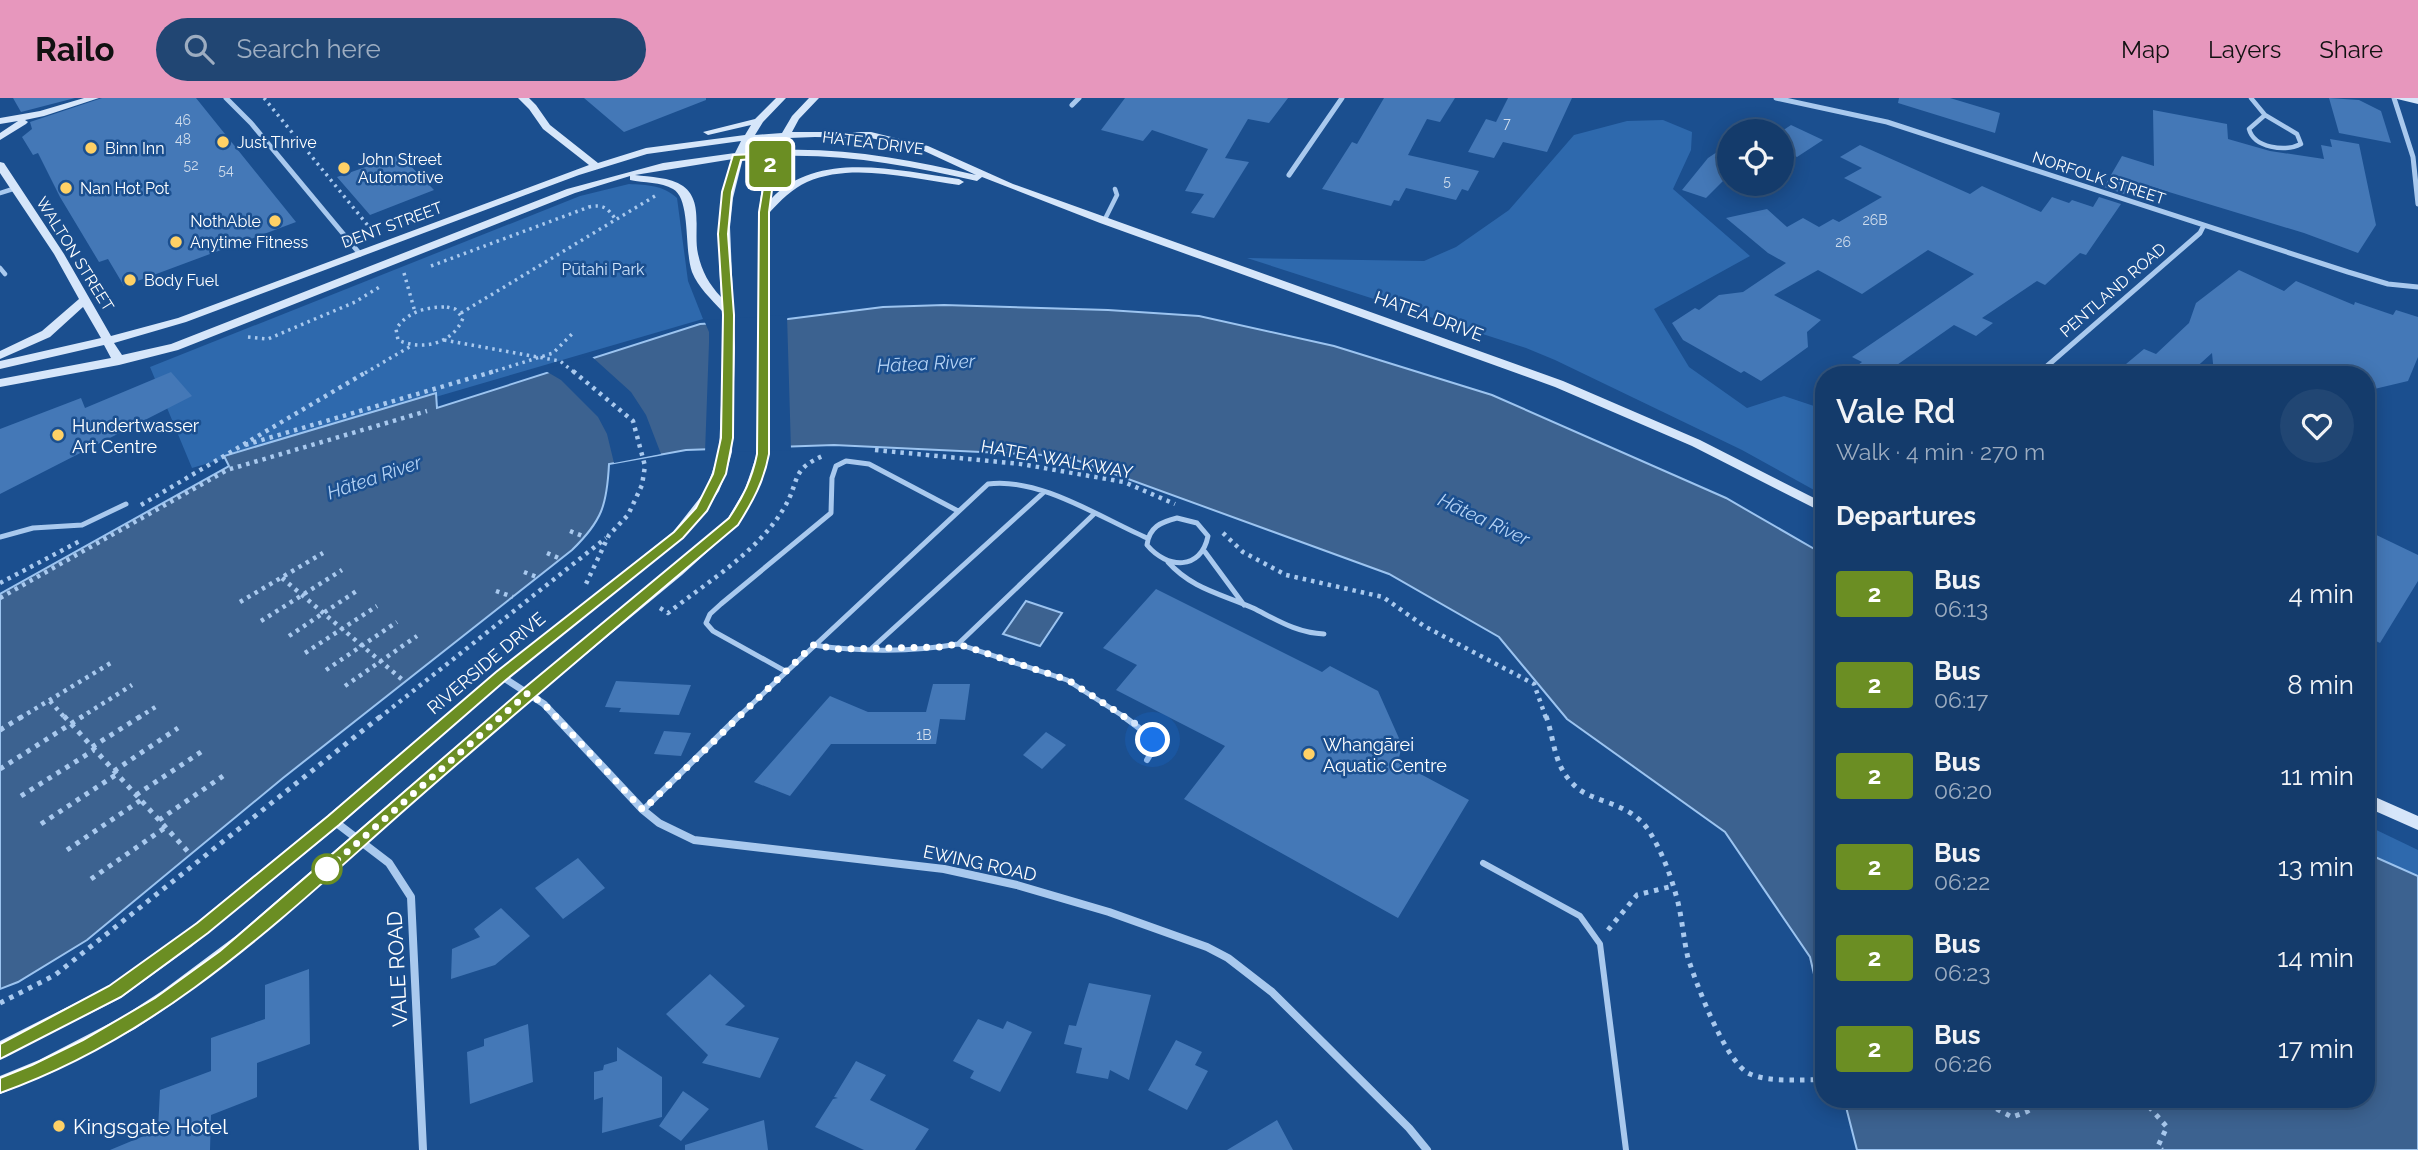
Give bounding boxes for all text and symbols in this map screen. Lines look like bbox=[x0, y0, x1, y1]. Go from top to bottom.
search box bbox=[156, 18, 646, 81]
text: Railo bbox=[35, 30, 114, 69]
icon: search bbox=[180, 30, 218, 68]
text: Search here bbox=[236, 34, 381, 64]
text: Map bbox=[2121, 35, 2170, 64]
text: Layers bbox=[2208, 35, 2281, 64]
text: Share bbox=[2319, 35, 2383, 64]
house number: 46 bbox=[175, 112, 191, 128]
house number: 7 bbox=[1503, 115, 1511, 131]
map controls bbox=[1717, 119, 1794, 196]
button: locate bbox=[1717, 119, 1794, 196]
street label: HATEA DRIVE bbox=[821, 127, 925, 159]
house number: 48 bbox=[175, 131, 191, 147]
place label: Just Thrive bbox=[237, 133, 317, 152]
marker: Just Thrive bbox=[215, 134, 231, 150]
place label: Binn Inn bbox=[105, 139, 165, 158]
marker: Binn Inn bbox=[83, 140, 99, 156]
line badge: 2 bbox=[747, 141, 793, 187]
street label: NORFOLK STREET bbox=[2030, 148, 2168, 209]
text: 2 bbox=[763, 149, 777, 178]
place label: John Street Automotive bbox=[358, 150, 443, 187]
house number: 52 bbox=[184, 157, 198, 173]
marker: John Street Automotive bbox=[336, 160, 352, 176]
house number: 54 bbox=[218, 162, 234, 178]
house number: 5 bbox=[1443, 173, 1451, 189]
place label: Nan Hot Pot bbox=[80, 179, 170, 198]
marker: Nan Hot Pot bbox=[58, 180, 74, 196]
street label: WALTON STREET bbox=[32, 193, 118, 315]
street label: DENT STREET bbox=[339, 198, 445, 252]
place label: NothAble bbox=[190, 212, 261, 231]
house number: 26B bbox=[1862, 212, 1888, 228]
marker: NothAble bbox=[267, 213, 283, 229]
place label: Anytime Fitness bbox=[190, 233, 308, 252]
marker: Anytime Fitness bbox=[168, 234, 184, 250]
house number: 26 bbox=[1835, 234, 1851, 250]
street label: PENTLAND ROAD bbox=[2056, 239, 2170, 341]
park label: Pūtahi Park bbox=[561, 260, 645, 279]
place label: Body Fuel bbox=[144, 271, 219, 290]
marker: Body Fuel bbox=[122, 272, 138, 288]
street label: HATEA DRIVE bbox=[1372, 287, 1486, 345]
water label: Hātea River bbox=[876, 349, 977, 377]
button: heart bbox=[2280, 389, 2354, 463]
text: Vale Rd bbox=[1836, 392, 1955, 431]
place label: Hundertwasser Art Centre bbox=[72, 415, 200, 457]
marker: Hundertwasser Art Centre bbox=[50, 427, 66, 443]
street label: HATEA WALKWAY bbox=[979, 435, 1135, 483]
text: Walk · 4 min · 270 m bbox=[1836, 438, 2045, 465]
water label: Hātea River bbox=[324, 450, 426, 503]
water label: Hātea River bbox=[1435, 488, 1535, 550]
text: Departures bbox=[1836, 501, 1976, 531]
text: Bus bbox=[1934, 565, 1981, 595]
text: 2 bbox=[1868, 579, 1881, 608]
text: 4 min bbox=[2288, 579, 2354, 609]
text: 06:13 bbox=[1934, 595, 1988, 622]
street label: RIVERSIDE DRIVE bbox=[423, 608, 549, 718]
text: Bus bbox=[1934, 656, 1981, 686]
text: 2 bbox=[1868, 670, 1881, 699]
text: 8 min bbox=[2287, 670, 2354, 700]
text: 06:17 bbox=[1934, 686, 1988, 713]
your location bbox=[1135, 722, 1170, 757]
house number: 1B bbox=[916, 727, 932, 743]
place label: Whangārei Aquatic Centre bbox=[1323, 734, 1447, 776]
marker: Whangārei Aquatic Centre bbox=[1301, 746, 1317, 762]
text: Bus bbox=[1934, 747, 1981, 777]
text: 2 bbox=[1868, 761, 1881, 790]
text: 11 min bbox=[2280, 761, 2354, 791]
text: 06:20 bbox=[1934, 777, 1992, 804]
text: Bus bbox=[1934, 838, 1981, 868]
street label: EWING ROAD bbox=[921, 841, 1039, 885]
text: 2 bbox=[1868, 852, 1881, 881]
text: 13 min bbox=[2278, 852, 2354, 882]
unlabelled marker bbox=[312, 854, 342, 884]
text: 06:22 bbox=[1934, 868, 1990, 895]
street label: VALE ROAD bbox=[381, 911, 413, 1027]
text: Bus bbox=[1934, 929, 1981, 959]
text: 2 bbox=[1868, 943, 1881, 972]
text: 14 min bbox=[2277, 943, 2354, 973]
text: 06:23 bbox=[1934, 959, 1991, 986]
text: Bus bbox=[1934, 1020, 1981, 1050]
text: 2 bbox=[1868, 1034, 1881, 1063]
text: 17 min bbox=[2278, 1034, 2354, 1064]
text: 06:26 bbox=[1934, 1050, 1992, 1077]
place label: Kingsgate Hotel bbox=[73, 1114, 228, 1139]
marker: Kingsgate Hotel bbox=[51, 1118, 67, 1134]

